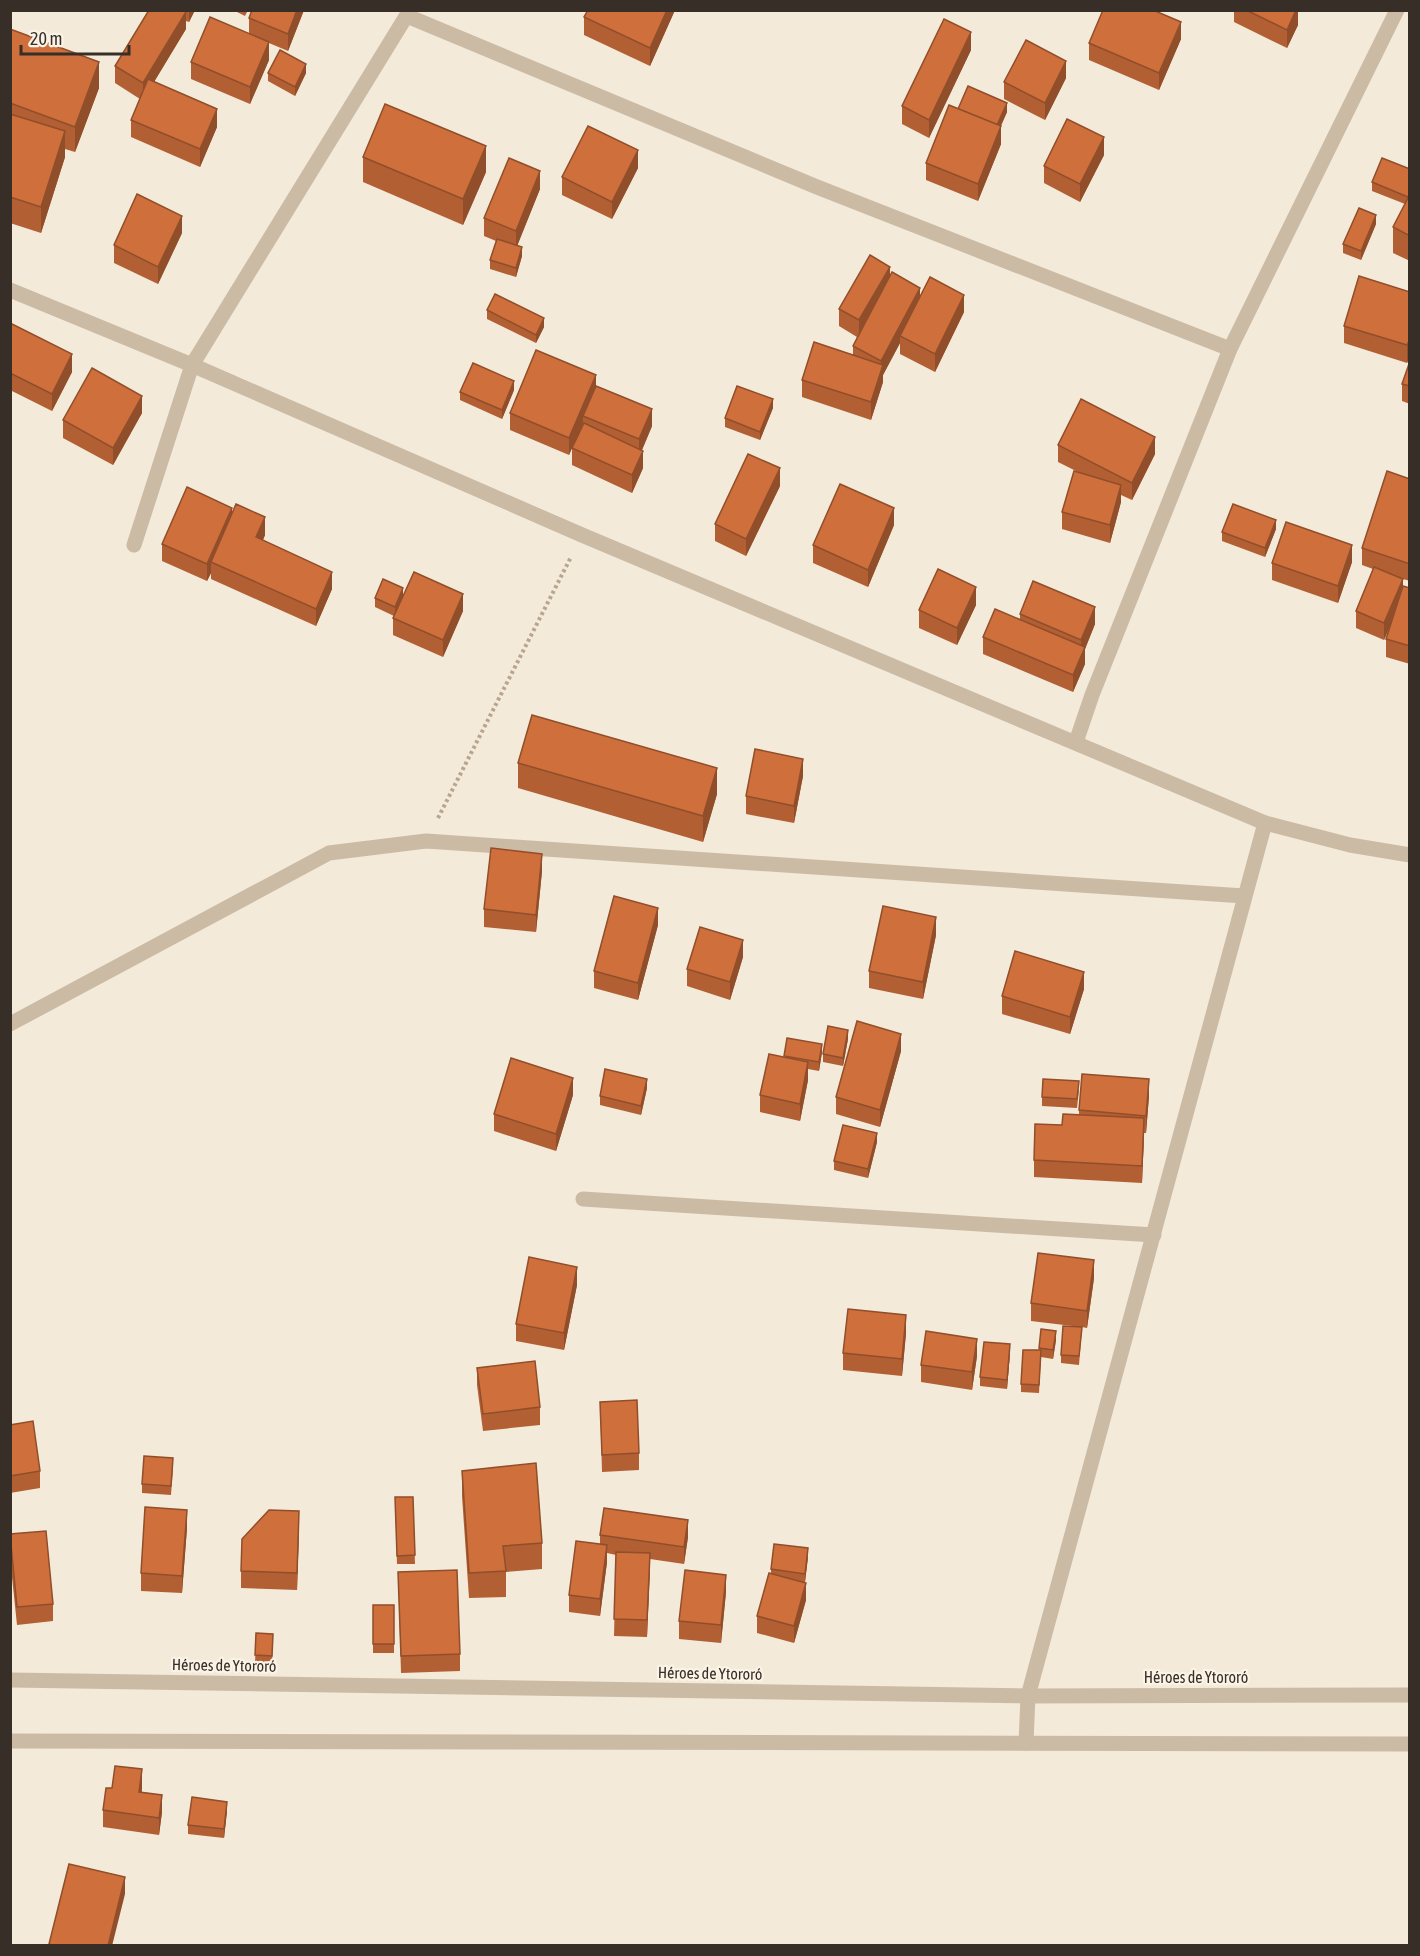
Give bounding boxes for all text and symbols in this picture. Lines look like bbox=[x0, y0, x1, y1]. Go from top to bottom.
scale bar bbox=[21, 18, 129, 56]
text: 20 m bbox=[30, 28, 62, 49]
street label: Héroes de Ytororó bbox=[172, 1655, 276, 1675]
street label: Héroes de Ytororó bbox=[658, 1663, 762, 1683]
street label: Héroes de Ytororó bbox=[1144, 1668, 1248, 1686]

